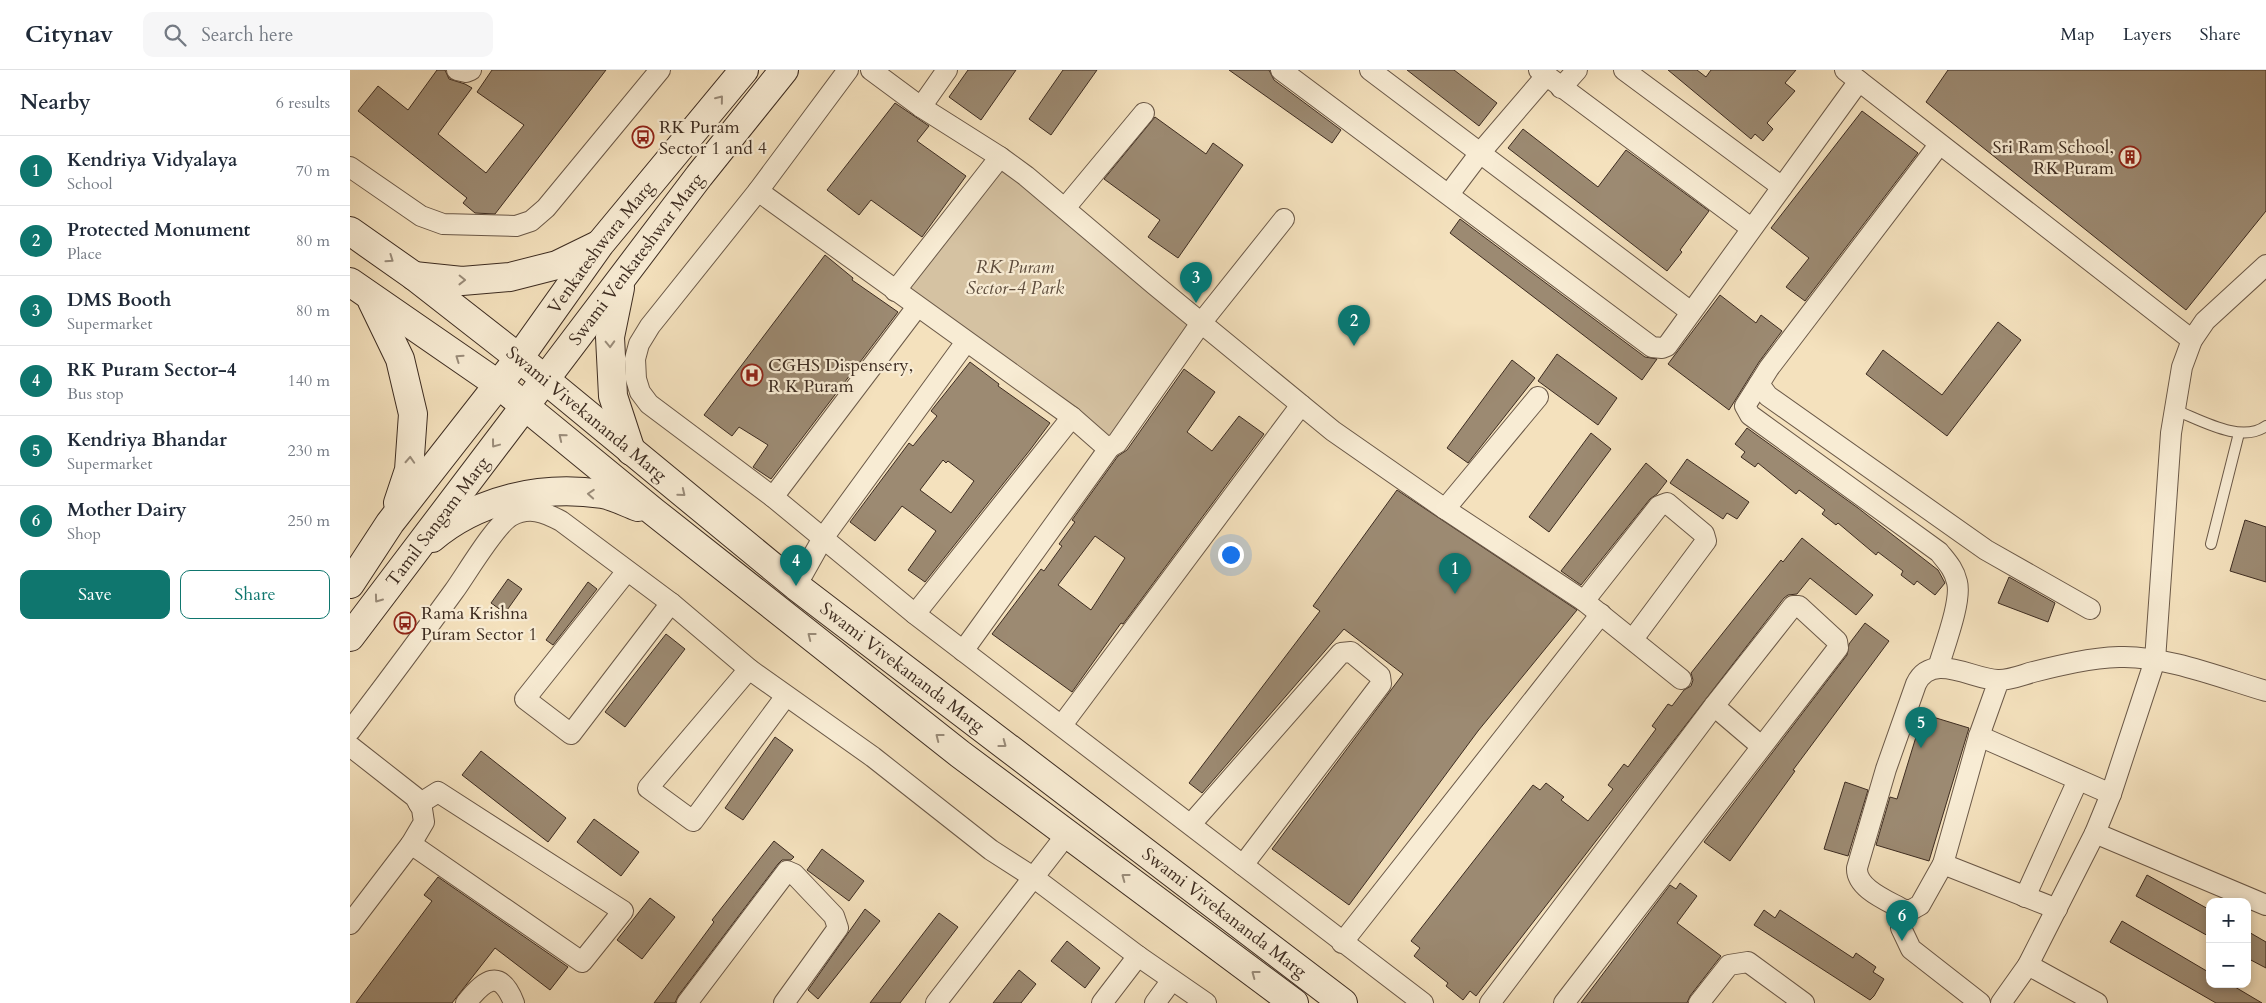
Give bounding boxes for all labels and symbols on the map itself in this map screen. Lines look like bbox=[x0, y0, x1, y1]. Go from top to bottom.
one-way arrow bbox=[715, 95, 724, 104]
place label: RK Puram Sector 1 and 4 bbox=[659, 115, 767, 161]
bus stop icon: RK Puram Sector 1 and 4 bbox=[631, 125, 655, 149]
place label: Sri Ram School, RK Puram bbox=[1993, 135, 2115, 181]
building icon: Sri Ram School, RK Puram bbox=[2118, 145, 2142, 169]
street label: Swami Venkateshwar Marg bbox=[563, 167, 710, 351]
street label: Venkateshwara Marg bbox=[542, 175, 661, 319]
one-way arrow bbox=[384, 253, 394, 262]
park label: RK Puram Sector-4 Park bbox=[966, 255, 1064, 301]
pin: 3 bbox=[1180, 262, 1212, 303]
one-way arrow bbox=[459, 275, 467, 285]
pin: 2 bbox=[1338, 305, 1370, 346]
street label: Swami Vivekananda Marg bbox=[501, 340, 673, 488]
one-way arrow bbox=[605, 341, 615, 349]
place label: CGHS Dispensery, R K Puram bbox=[768, 353, 913, 399]
one-way arrow bbox=[455, 355, 464, 364]
hospital icon: CGHS Dispensery, R K Puram bbox=[740, 363, 764, 387]
one-way arrow bbox=[559, 434, 568, 442]
one-way arrow bbox=[492, 438, 501, 448]
street label: Tamil Sangam Marg bbox=[381, 451, 496, 592]
one-way arrow bbox=[404, 456, 415, 464]
one-way arrow bbox=[586, 488, 594, 499]
one-way arrow bbox=[676, 488, 685, 496]
your location bbox=[1218, 542, 1244, 568]
pin: 4 bbox=[780, 545, 812, 586]
pin: 1 bbox=[1439, 553, 1471, 594]
one-way arrow bbox=[375, 593, 384, 603]
street label: Swami Vivekananda Marg bbox=[814, 597, 990, 739]
place label: Rama Krishna Puram Sector 1 bbox=[421, 601, 537, 647]
bus stop icon: Rama Krishna Puram Sector 1 bbox=[393, 611, 417, 635]
one-way arrow bbox=[808, 633, 817, 642]
pin: 5 bbox=[1905, 707, 1937, 748]
one-way arrow bbox=[936, 735, 945, 743]
one-way arrow bbox=[997, 739, 1006, 747]
street label: Swami Vivekananda Marg bbox=[1137, 842, 1313, 985]
one-way arrow bbox=[1122, 874, 1131, 882]
pin: 6 bbox=[1886, 900, 1918, 941]
one-way arrow bbox=[1251, 971, 1261, 980]

